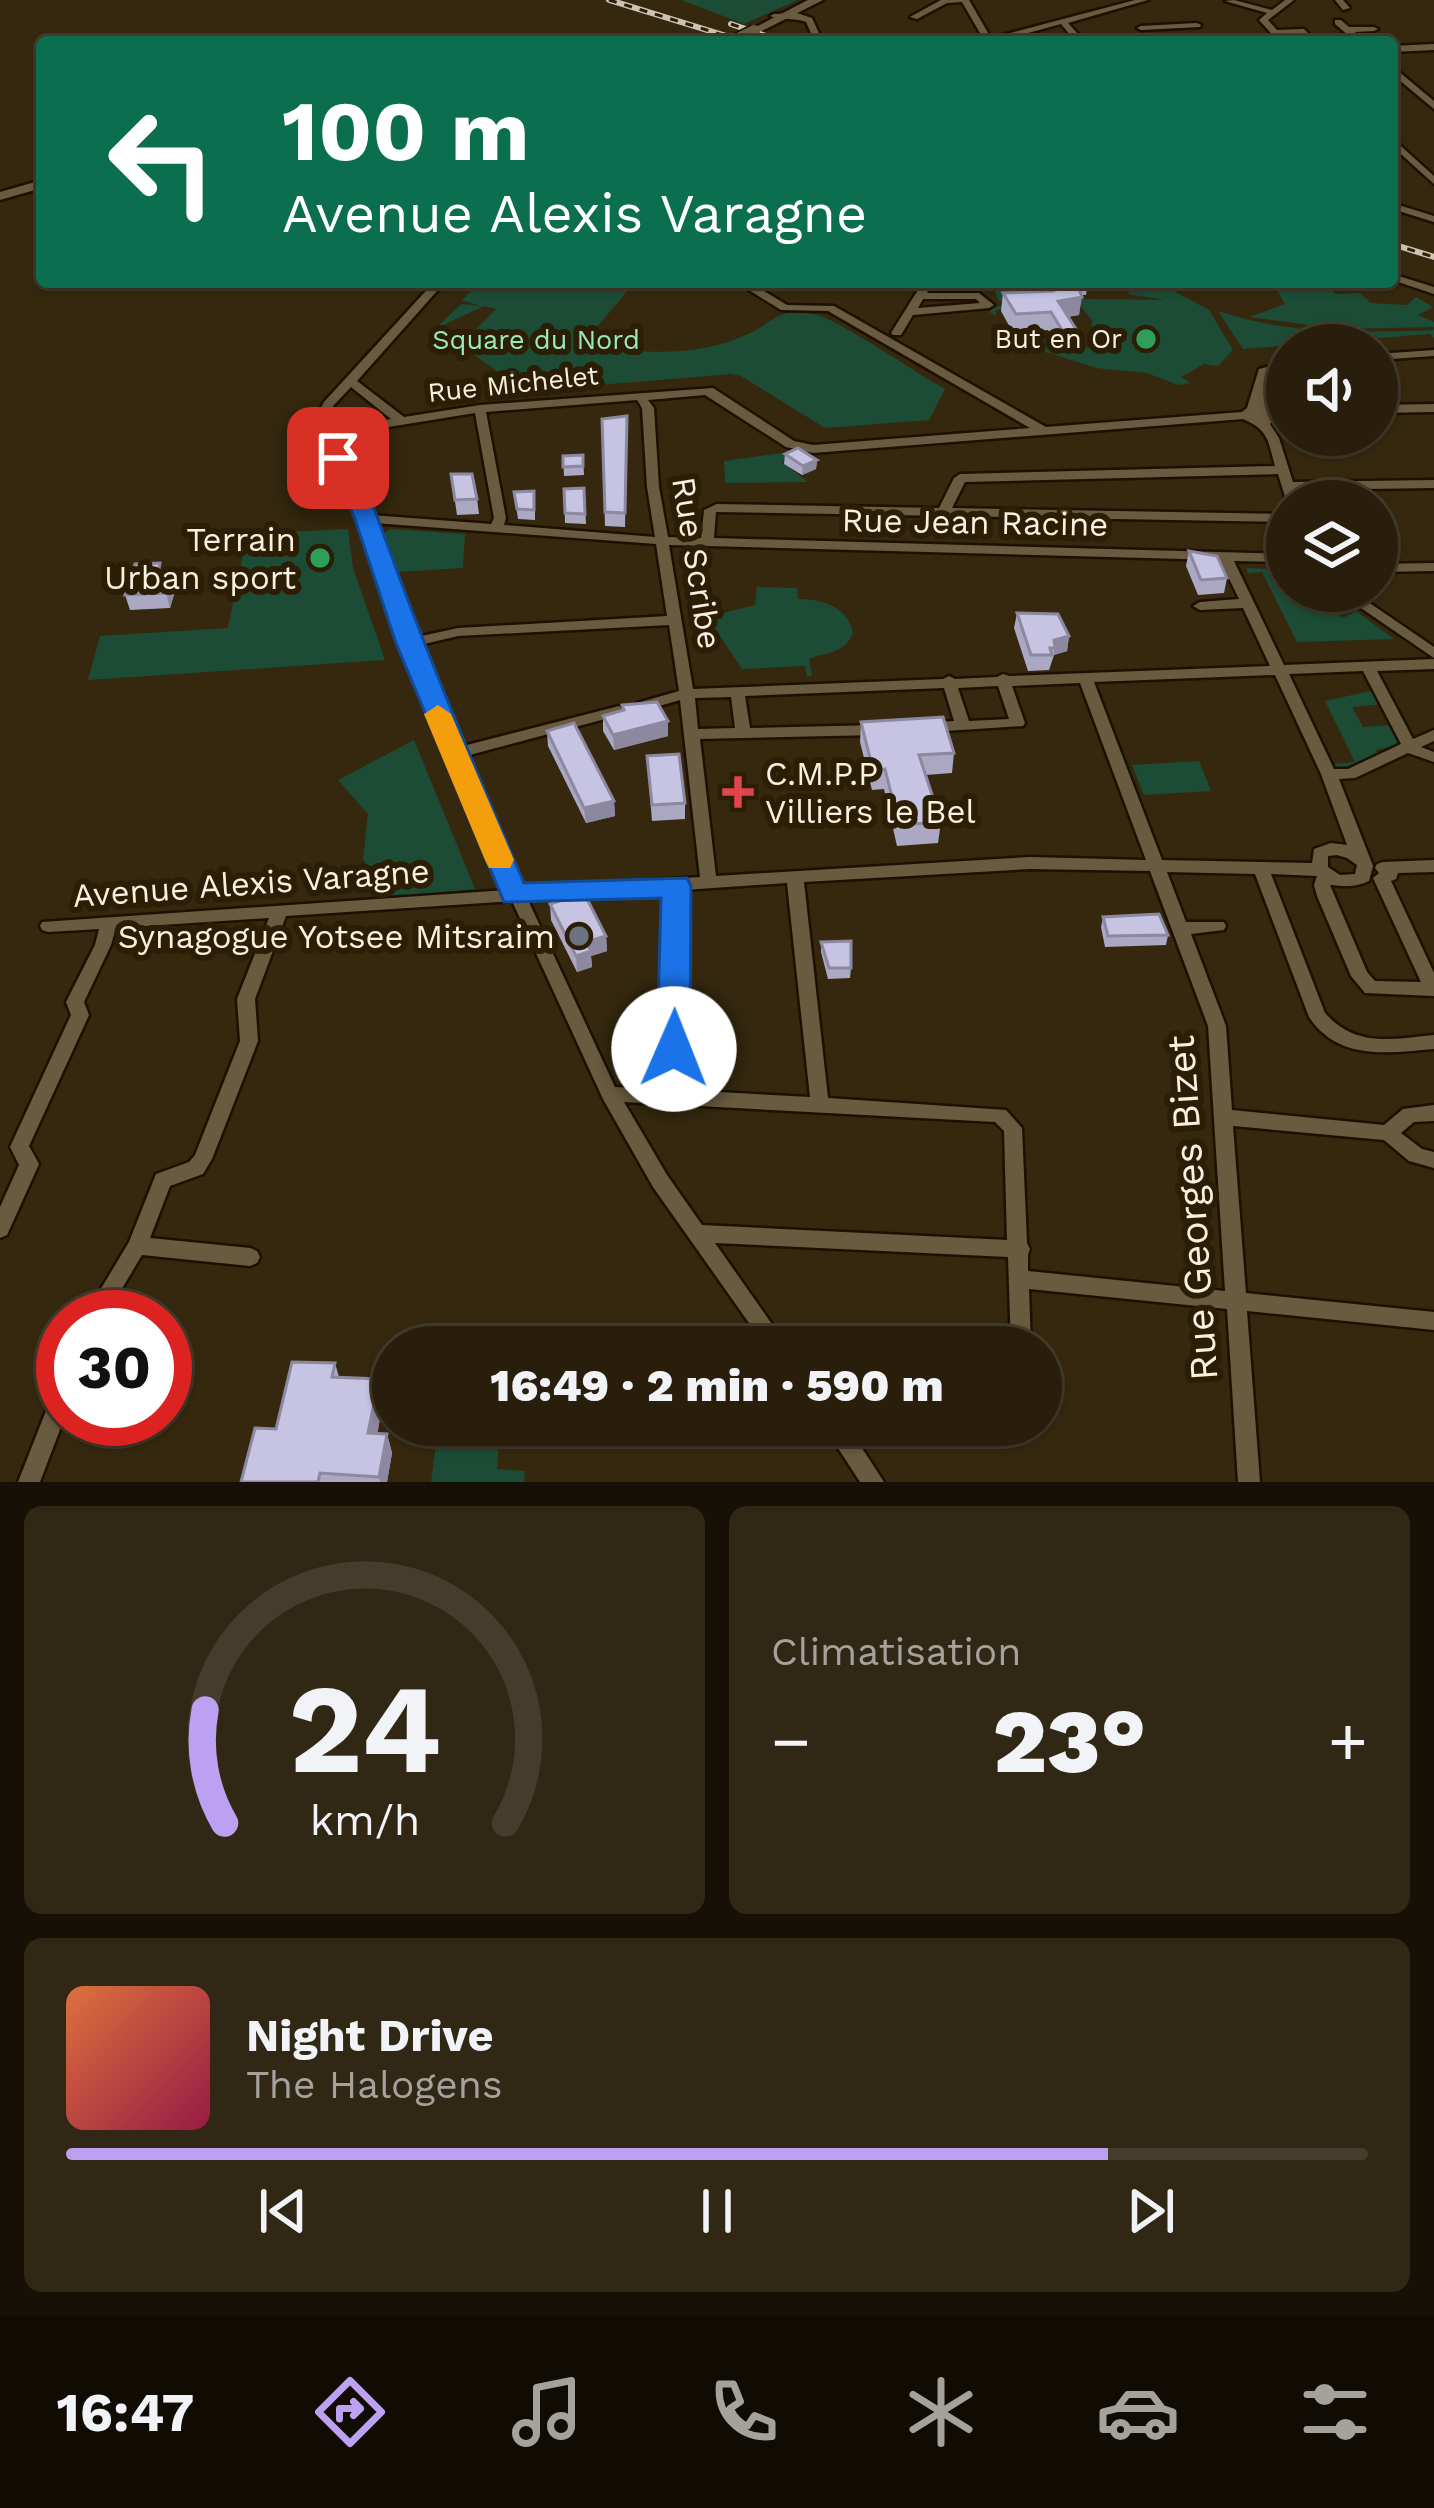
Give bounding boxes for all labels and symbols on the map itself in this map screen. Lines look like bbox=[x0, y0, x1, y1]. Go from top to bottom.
place label: But en Or bbox=[995, 323, 1122, 355]
park label: Square du Nord bbox=[432, 324, 640, 356]
marker: But en Or bbox=[1133, 326, 1159, 352]
street label: Rue Michelet bbox=[426, 359, 600, 409]
pin bbox=[287, 407, 389, 509]
street label: Rue Scribe bbox=[664, 474, 730, 652]
street label: Rue Jean Racine bbox=[841, 500, 1109, 544]
place label: Terrain Urban sport bbox=[104, 520, 296, 597]
marker: Terrain Urban sport bbox=[307, 545, 333, 571]
place label: C.M.P.P Villiers le Bel bbox=[765, 754, 976, 831]
marker: C.M.P.P Villiers le Bel bbox=[722, 776, 754, 808]
street label: Avenue Alexis Varagne bbox=[71, 851, 431, 915]
place label: Synagogue Yotsee Mitsraim bbox=[118, 917, 555, 956]
marker: Synagogue Yotsee Mitsraim bbox=[566, 923, 592, 949]
position arrow bbox=[611, 986, 737, 1112]
street label: Rue Georges Bizet bbox=[1157, 1034, 1227, 1382]
speed limit sign: 30 bbox=[36, 1290, 192, 1446]

